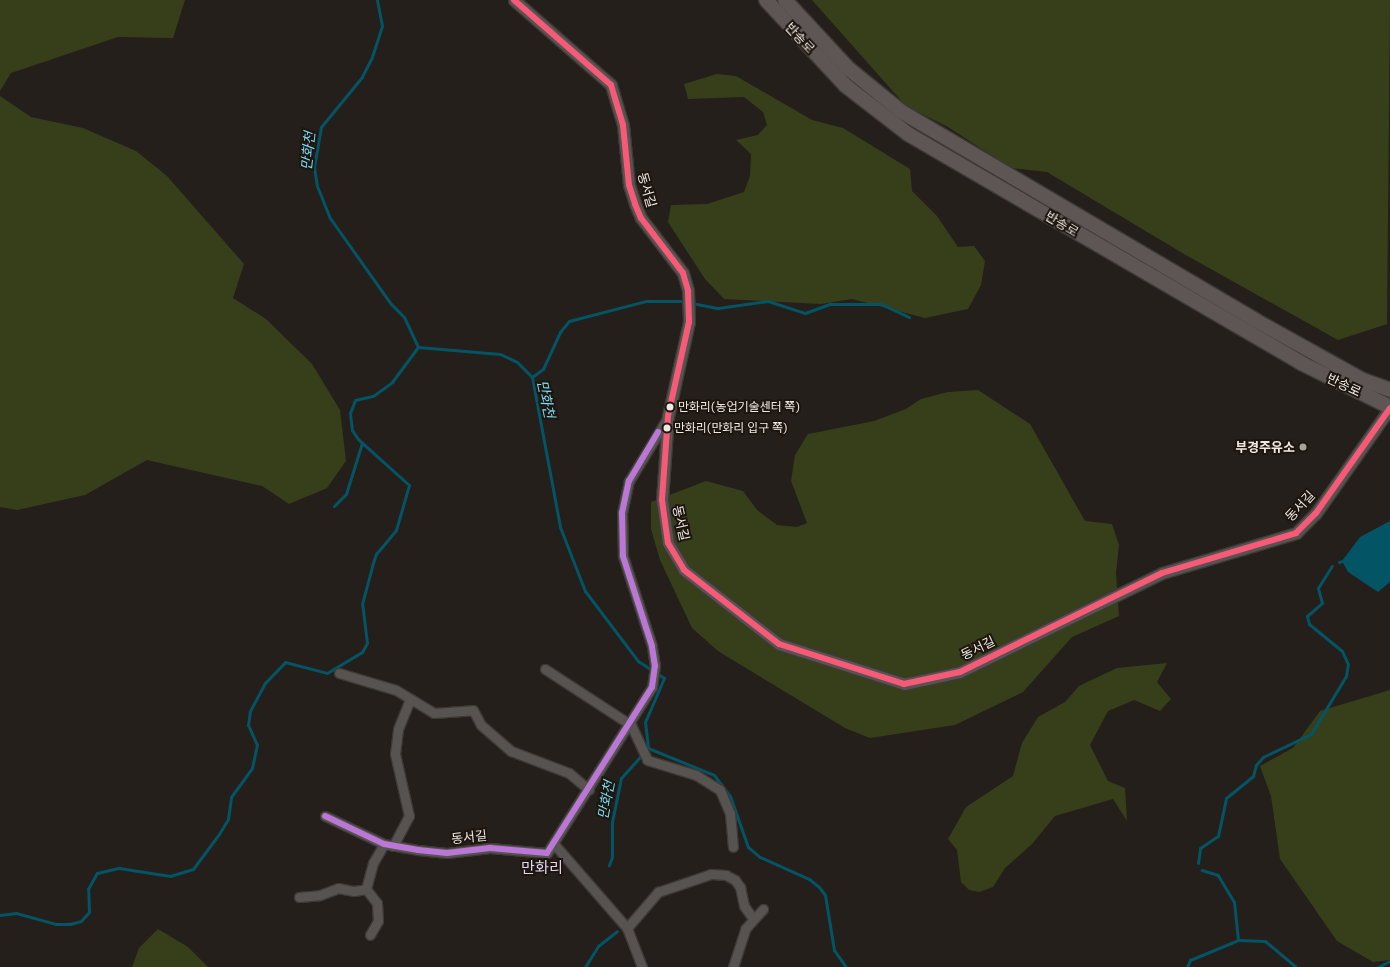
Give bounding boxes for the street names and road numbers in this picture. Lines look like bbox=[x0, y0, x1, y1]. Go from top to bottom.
street label: 반송로 bbox=[782, 20, 818, 56]
street label: 동서길 bbox=[635, 171, 659, 209]
street label: 반송로 bbox=[1043, 208, 1081, 240]
street label: 반송로 bbox=[1324, 370, 1364, 400]
street label: 동서길 bbox=[1282, 488, 1318, 524]
street label: 동서길 bbox=[670, 504, 692, 542]
street label: 동서길 bbox=[958, 633, 998, 663]
street label: 동서길 bbox=[450, 827, 488, 847]

